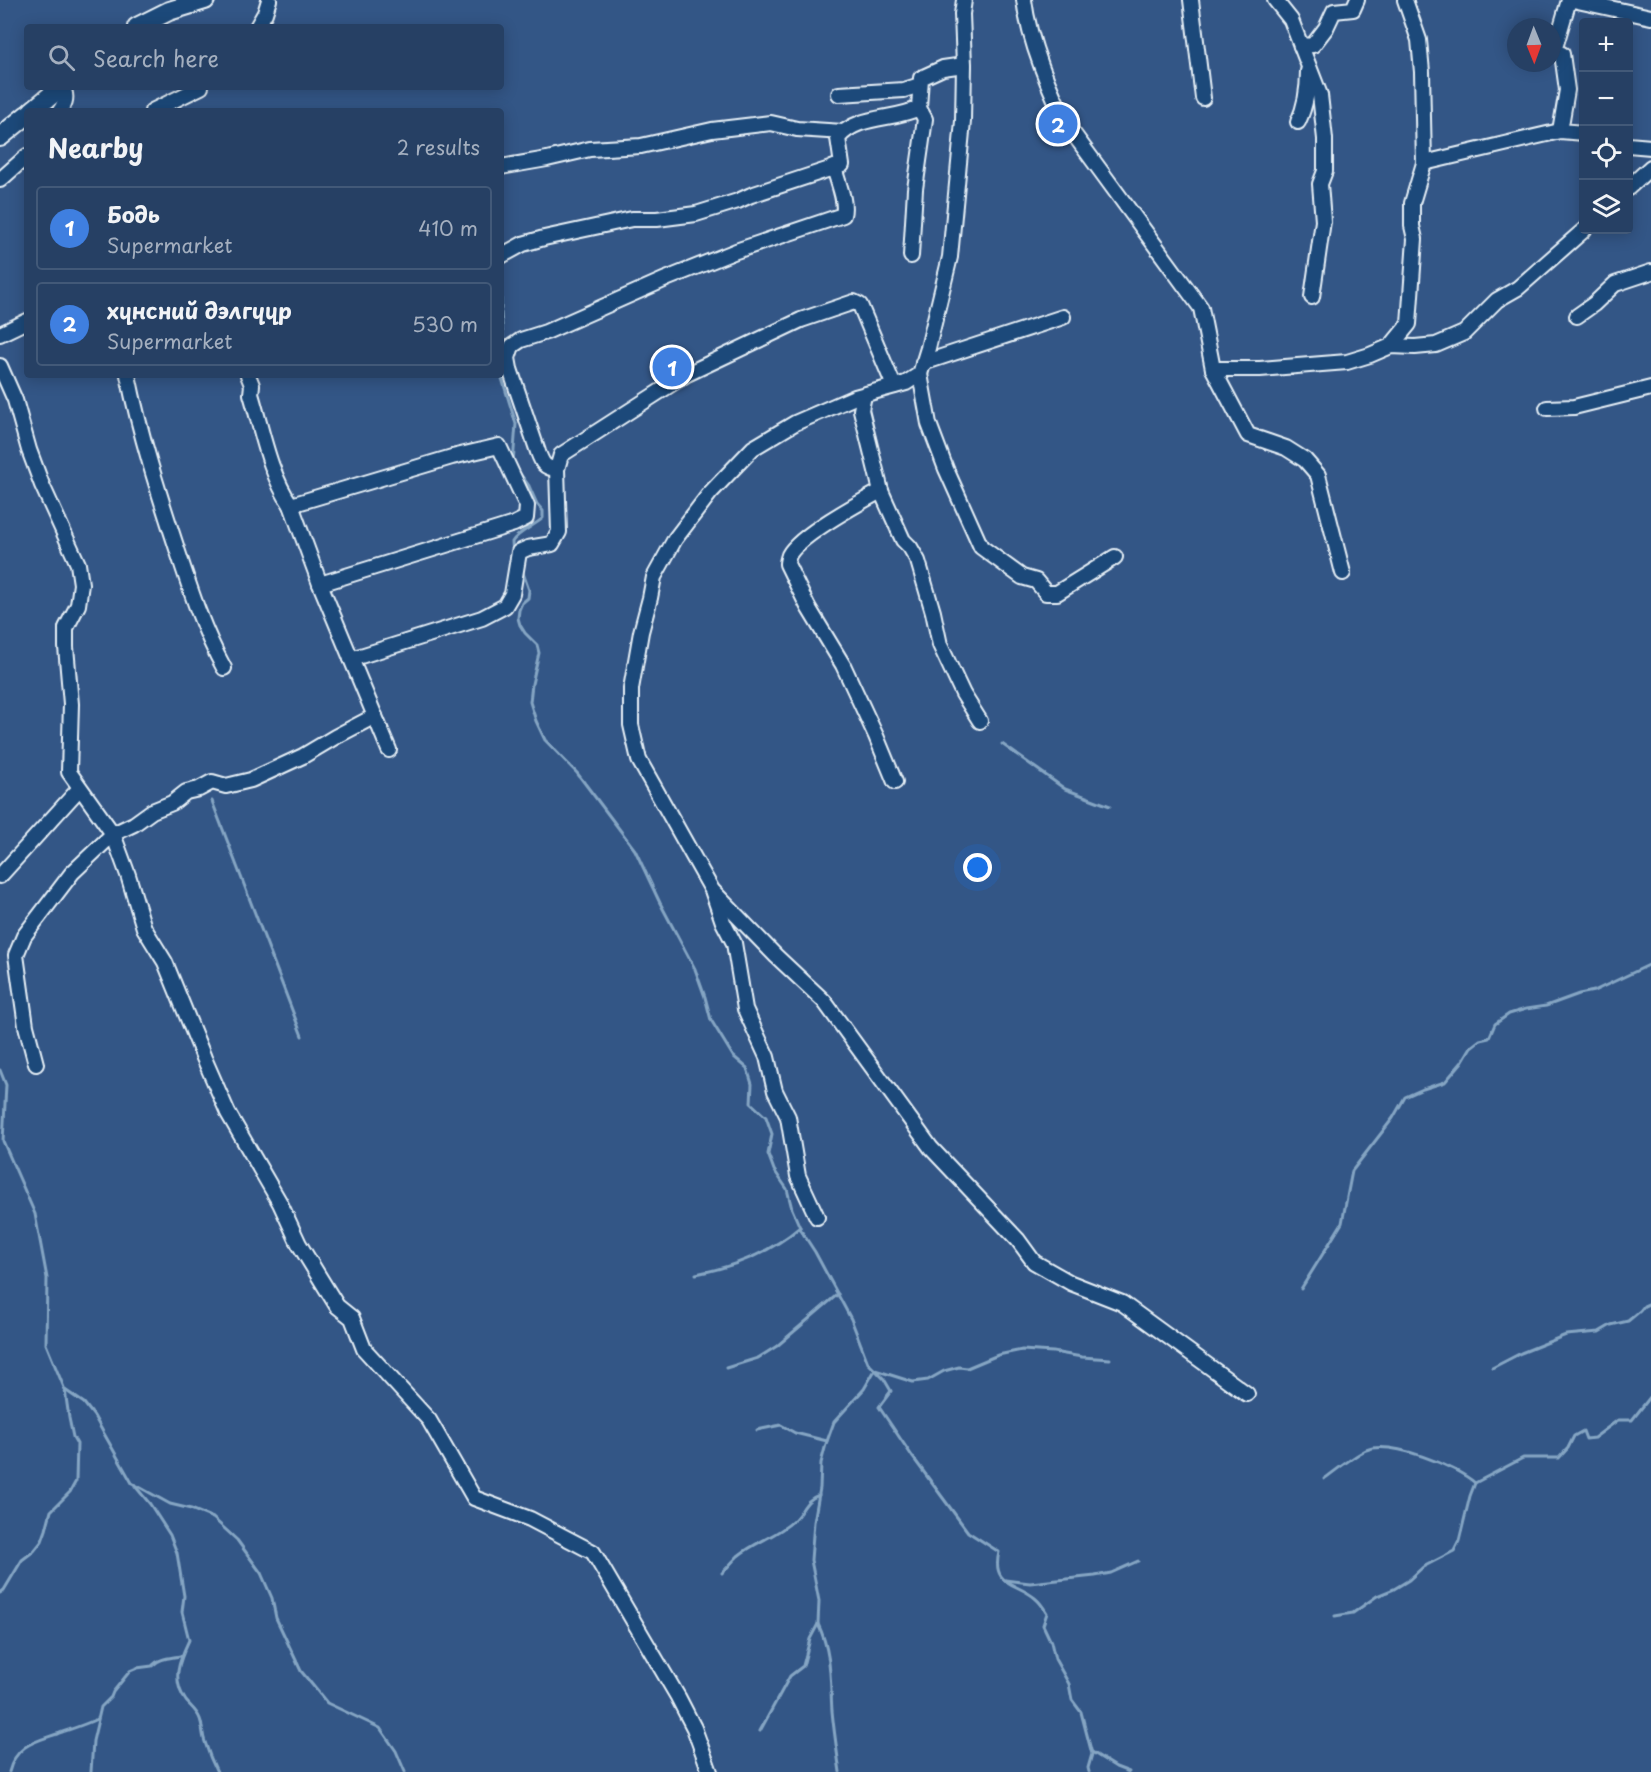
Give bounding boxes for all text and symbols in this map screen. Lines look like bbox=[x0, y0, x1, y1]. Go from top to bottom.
north arrow bbox=[1507, 18, 1561, 72]
map controls bbox=[1579, 18, 1633, 234]
button: + bbox=[1579, 18, 1633, 72]
search box bbox=[24, 24, 504, 90]
icon: search bbox=[45, 41, 78, 74]
text: Search here bbox=[93, 41, 219, 74]
button: − bbox=[1579, 72, 1633, 126]
pin: 2 bbox=[1038, 102, 1078, 146]
button: locate bbox=[1579, 126, 1633, 180]
text: Nearby bbox=[48, 128, 143, 167]
text: 2 results bbox=[397, 132, 480, 162]
button: layers bbox=[1579, 180, 1633, 234]
text: Бодь bbox=[107, 197, 160, 230]
text: 1 bbox=[65, 213, 74, 243]
text: 410 m bbox=[418, 213, 478, 243]
text: Supermarket bbox=[107, 230, 233, 260]
text: хүнсний дэлгүүр bbox=[107, 293, 292, 326]
text: 2 bbox=[62, 309, 77, 339]
text: 530 m bbox=[412, 309, 478, 339]
text: Supermarket bbox=[107, 326, 233, 356]
pin: 1 bbox=[652, 344, 692, 389]
your location bbox=[963, 853, 992, 882]

